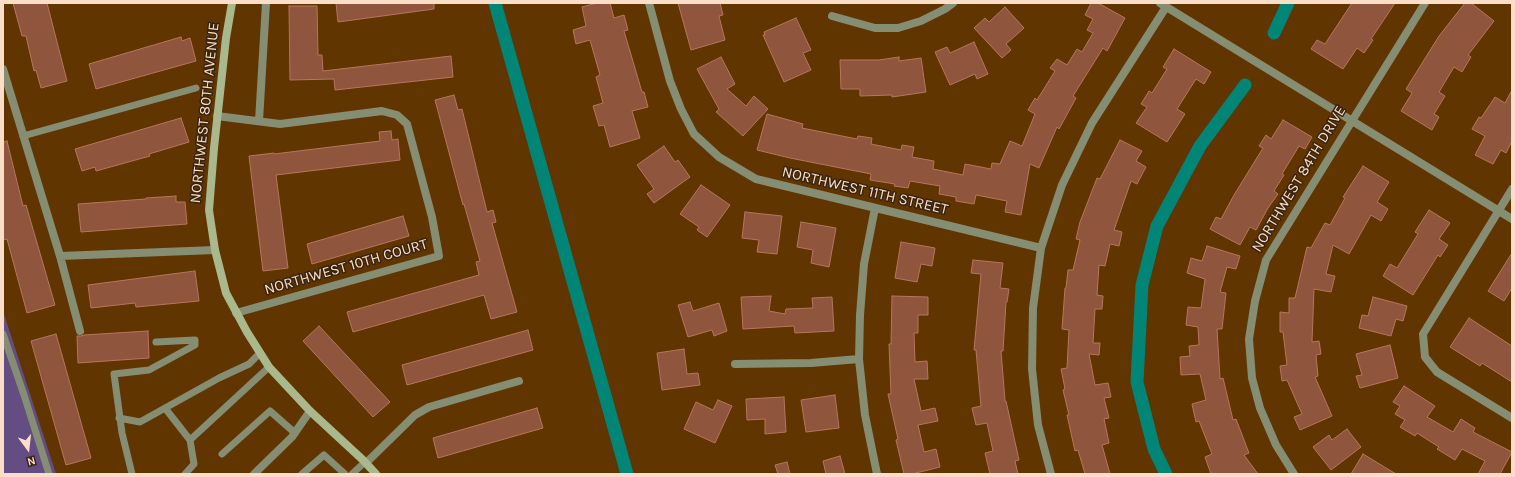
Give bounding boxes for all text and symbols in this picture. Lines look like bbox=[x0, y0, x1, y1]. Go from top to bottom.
street label: NORTHWEST 80TH AVENUE bbox=[187, 22, 223, 204]
street label: NORTHWEST 84TH DRIVE bbox=[1248, 103, 1350, 255]
street label: NORTHWEST 11TH STREET bbox=[780, 163, 950, 219]
street label: NORTHWEST 10TH COURT bbox=[262, 235, 430, 299]
north arrow bbox=[8, 429, 48, 469]
text: N bbox=[26, 454, 37, 468]

